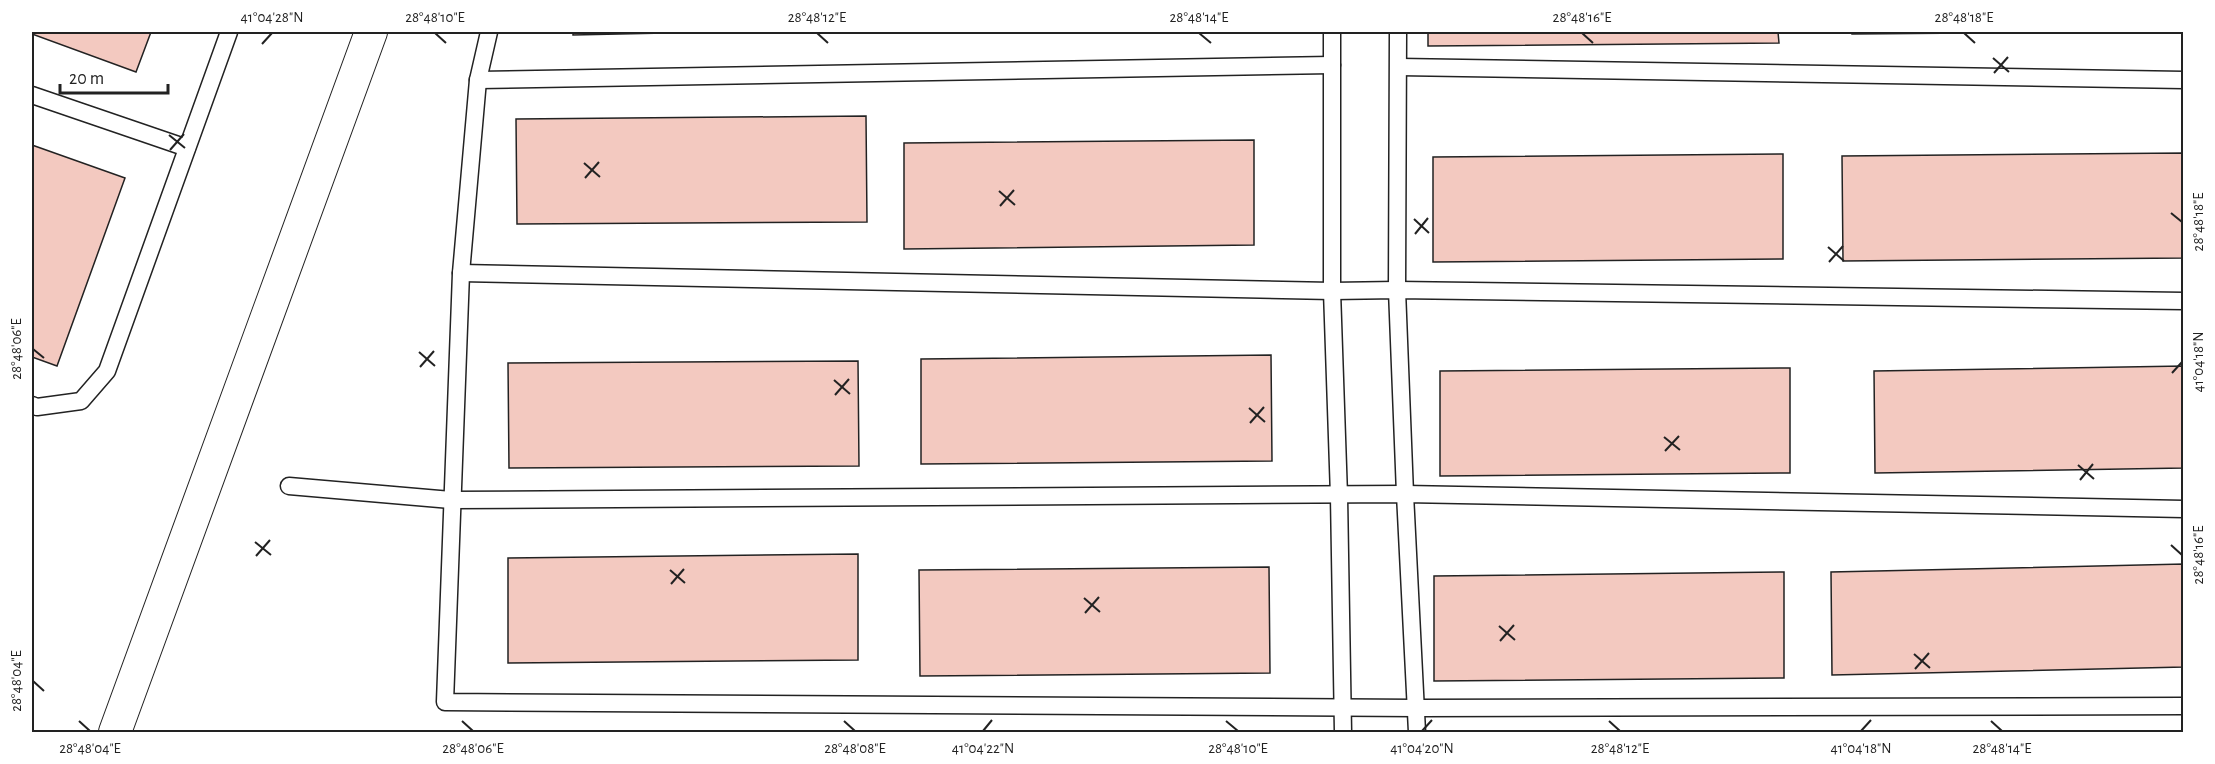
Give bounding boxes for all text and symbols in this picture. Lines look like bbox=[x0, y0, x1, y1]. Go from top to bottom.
text: 41°04'28"N bbox=[241, 10, 303, 25]
text: 28°48'10"E bbox=[405, 10, 465, 25]
text: 28°48'12"E bbox=[788, 10, 846, 25]
text: 28°48'14"E bbox=[1170, 10, 1228, 25]
text: 28°48'16"E bbox=[1553, 10, 1611, 25]
text: 28°48'18"E bbox=[1935, 10, 1993, 25]
scale bar bbox=[60, 57, 168, 95]
text: 20 m bbox=[69, 70, 104, 88]
text: 28°48'18"E bbox=[2191, 193, 2206, 251]
text: 28°48'06"E bbox=[9, 318, 24, 380]
text: 41°04'18"N bbox=[2191, 331, 2206, 393]
text: 28°48'16"E bbox=[2191, 526, 2206, 584]
text: 28°48'04"E bbox=[9, 650, 24, 712]
text: 28°48'04"E bbox=[59, 741, 121, 756]
text: 28°48'06"E bbox=[442, 741, 504, 756]
text: 28°48'08"E bbox=[824, 741, 886, 756]
text: 41°04'22"N bbox=[952, 741, 1014, 756]
text: 28°48'10"E bbox=[1208, 741, 1268, 756]
text: 41°04'20"N bbox=[1390, 741, 1454, 756]
text: 28°48'12"E bbox=[1591, 741, 1649, 756]
text: 41°04'18"N bbox=[1830, 741, 1892, 756]
text: 28°48'14"E bbox=[1973, 741, 2031, 756]

